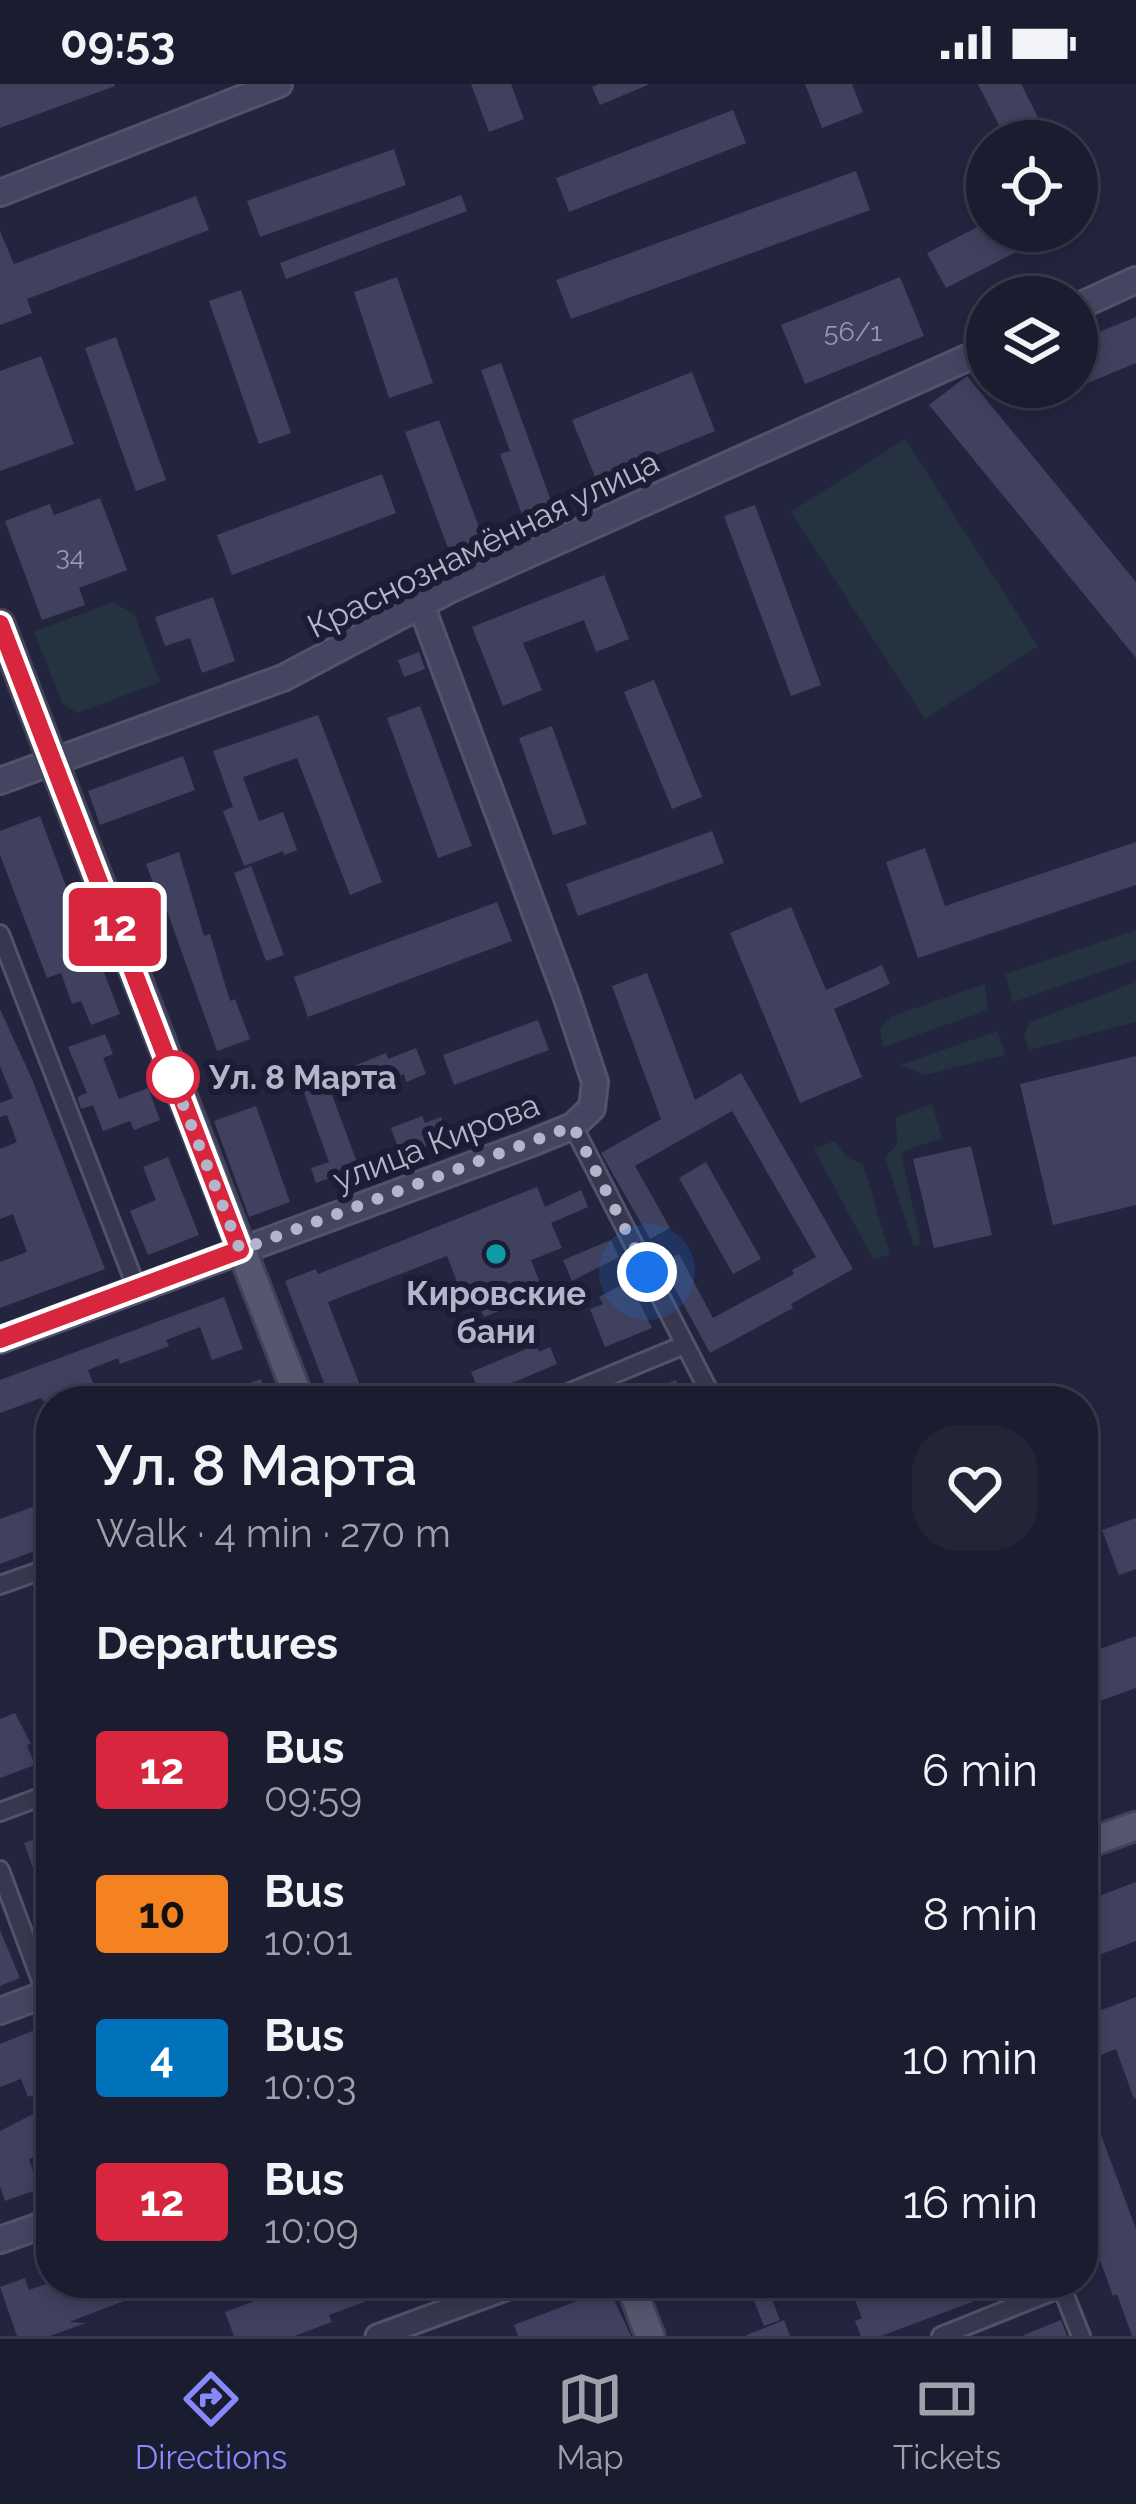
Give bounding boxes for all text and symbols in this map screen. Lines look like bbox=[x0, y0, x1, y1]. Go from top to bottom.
text: 09:53 bbox=[60, 16, 175, 69]
map controls bbox=[966, 120, 1098, 408]
button: locate bbox=[966, 120, 1098, 252]
button: layers bbox=[966, 276, 1098, 408]
house number: 56/1 bbox=[824, 316, 882, 347]
street label: Краснознамённая улица bbox=[301, 442, 665, 646]
house number: 34 bbox=[55, 540, 85, 571]
line badge: 12 bbox=[61, 888, 169, 966]
text: 12 bbox=[93, 902, 137, 951]
marker: Ул. 8 Марта bbox=[148, 1052, 198, 1102]
place label: Ул. 8 Марта bbox=[208, 1058, 396, 1097]
street label: улица Кирова bbox=[327, 1085, 545, 1199]
marker: Кировские бани bbox=[483, 1241, 509, 1267]
your location bbox=[617, 1242, 677, 1302]
place label: Кировские бани bbox=[406, 1274, 586, 1351]
button: heart bbox=[912, 1425, 1038, 1551]
text: Ул. 8 Марта bbox=[96, 1431, 417, 1498]
text: Walk · 4 min · 270 m bbox=[96, 1510, 451, 1556]
text: Departures bbox=[96, 1617, 338, 1670]
text: Bus bbox=[264, 1721, 345, 1774]
text: 6 min bbox=[922, 1744, 1038, 1797]
text: 12 bbox=[140, 1745, 184, 1794]
text: 09:59 bbox=[264, 1774, 362, 1820]
text: Bus bbox=[264, 1865, 345, 1918]
text: 8 min bbox=[922, 1888, 1038, 1941]
text: 10 bbox=[139, 1889, 185, 1938]
text: 10:01 bbox=[264, 1918, 352, 1964]
text: Bus bbox=[264, 2009, 345, 2062]
text: 10 min bbox=[902, 2032, 1038, 2085]
text: 4 bbox=[150, 2033, 174, 2082]
text: 10:03 bbox=[264, 2062, 357, 2108]
text: Bus bbox=[264, 2153, 345, 2206]
text: 16 min bbox=[903, 2176, 1038, 2229]
text: 12 bbox=[140, 2177, 184, 2226]
text: 10:09 bbox=[264, 2206, 359, 2252]
tab: Directions bbox=[135, 2366, 287, 2477]
tab: Map bbox=[557, 2366, 624, 2477]
tab: Tickets bbox=[893, 2366, 1001, 2477]

